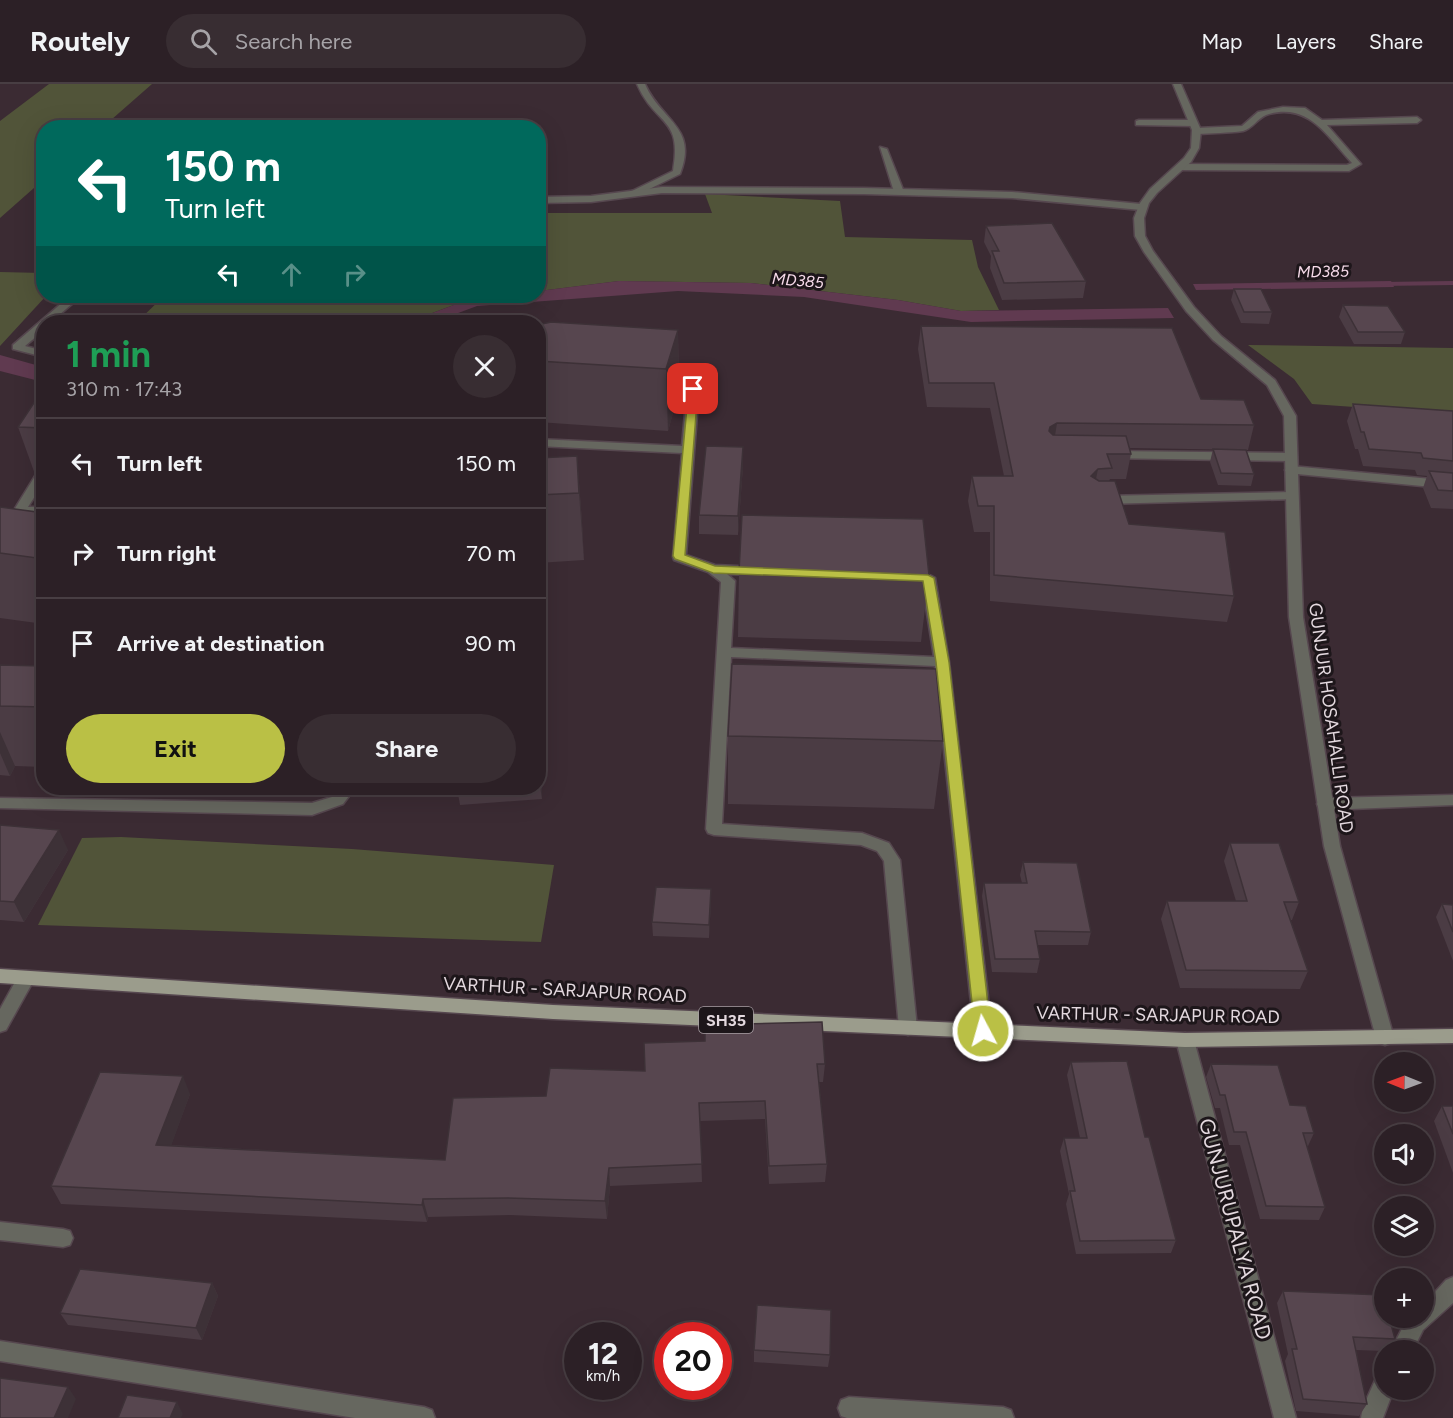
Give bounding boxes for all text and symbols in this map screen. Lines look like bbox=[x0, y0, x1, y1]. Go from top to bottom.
search box bbox=[166, 14, 586, 68]
text: Routely bbox=[30, 24, 130, 58]
icon: search bbox=[187, 25, 220, 58]
text: Search here bbox=[235, 28, 352, 55]
text: Map bbox=[1202, 29, 1242, 54]
text: Layers bbox=[1275, 29, 1336, 54]
text: Share bbox=[1369, 29, 1423, 54]
text: 150 m bbox=[165, 141, 281, 192]
icon: left bbox=[66, 144, 144, 222]
text: Turn left bbox=[165, 192, 265, 225]
icon: left bbox=[212, 258, 245, 291]
icon: ahead bbox=[275, 258, 308, 291]
icon: right bbox=[338, 258, 371, 291]
water label: MD385 bbox=[1297, 262, 1350, 281]
water label: MD385 bbox=[771, 269, 826, 292]
text: 1 min bbox=[66, 333, 151, 376]
button: close bbox=[453, 335, 516, 398]
pin bbox=[667, 363, 718, 414]
icon: arrive bbox=[676, 372, 709, 405]
text: 310 m · 17:43 bbox=[66, 377, 182, 401]
icon: left bbox=[66, 447, 99, 480]
text: Turn left bbox=[117, 450, 203, 477]
text: 150 m bbox=[456, 450, 516, 477]
icon: right bbox=[66, 537, 99, 570]
text: Turn right bbox=[117, 540, 216, 567]
text: 70 m bbox=[466, 540, 516, 567]
street label: GUNJUR HOSAHALLI ROAD bbox=[1304, 601, 1358, 835]
icon: arrive bbox=[66, 627, 99, 660]
text: Arrive at destination bbox=[117, 630, 325, 657]
text: 90 m bbox=[465, 630, 516, 657]
button: Exit bbox=[66, 714, 285, 783]
button: Share bbox=[297, 714, 516, 783]
street label: VARTHUR - SARJAPUR ROAD bbox=[443, 973, 687, 1007]
position arrow bbox=[951, 999, 1015, 1063]
street label: VARTHUR - SARJAPUR ROAD bbox=[1036, 1002, 1280, 1028]
road number: SH35 bbox=[699, 1007, 753, 1033]
north arrow bbox=[1374, 1052, 1434, 1112]
map controls bbox=[1374, 1052, 1434, 1400]
street label: GUNJURUPALYA ROAD bbox=[1194, 1116, 1277, 1342]
button: sound bbox=[1374, 1124, 1434, 1184]
button: layers bbox=[1374, 1196, 1434, 1256]
button: + bbox=[1374, 1268, 1434, 1328]
speed limit sign: 20 bbox=[654, 1322, 732, 1400]
text: 12 bbox=[588, 1335, 618, 1372]
button: − bbox=[1374, 1340, 1434, 1400]
text: km/h bbox=[586, 1367, 620, 1385]

